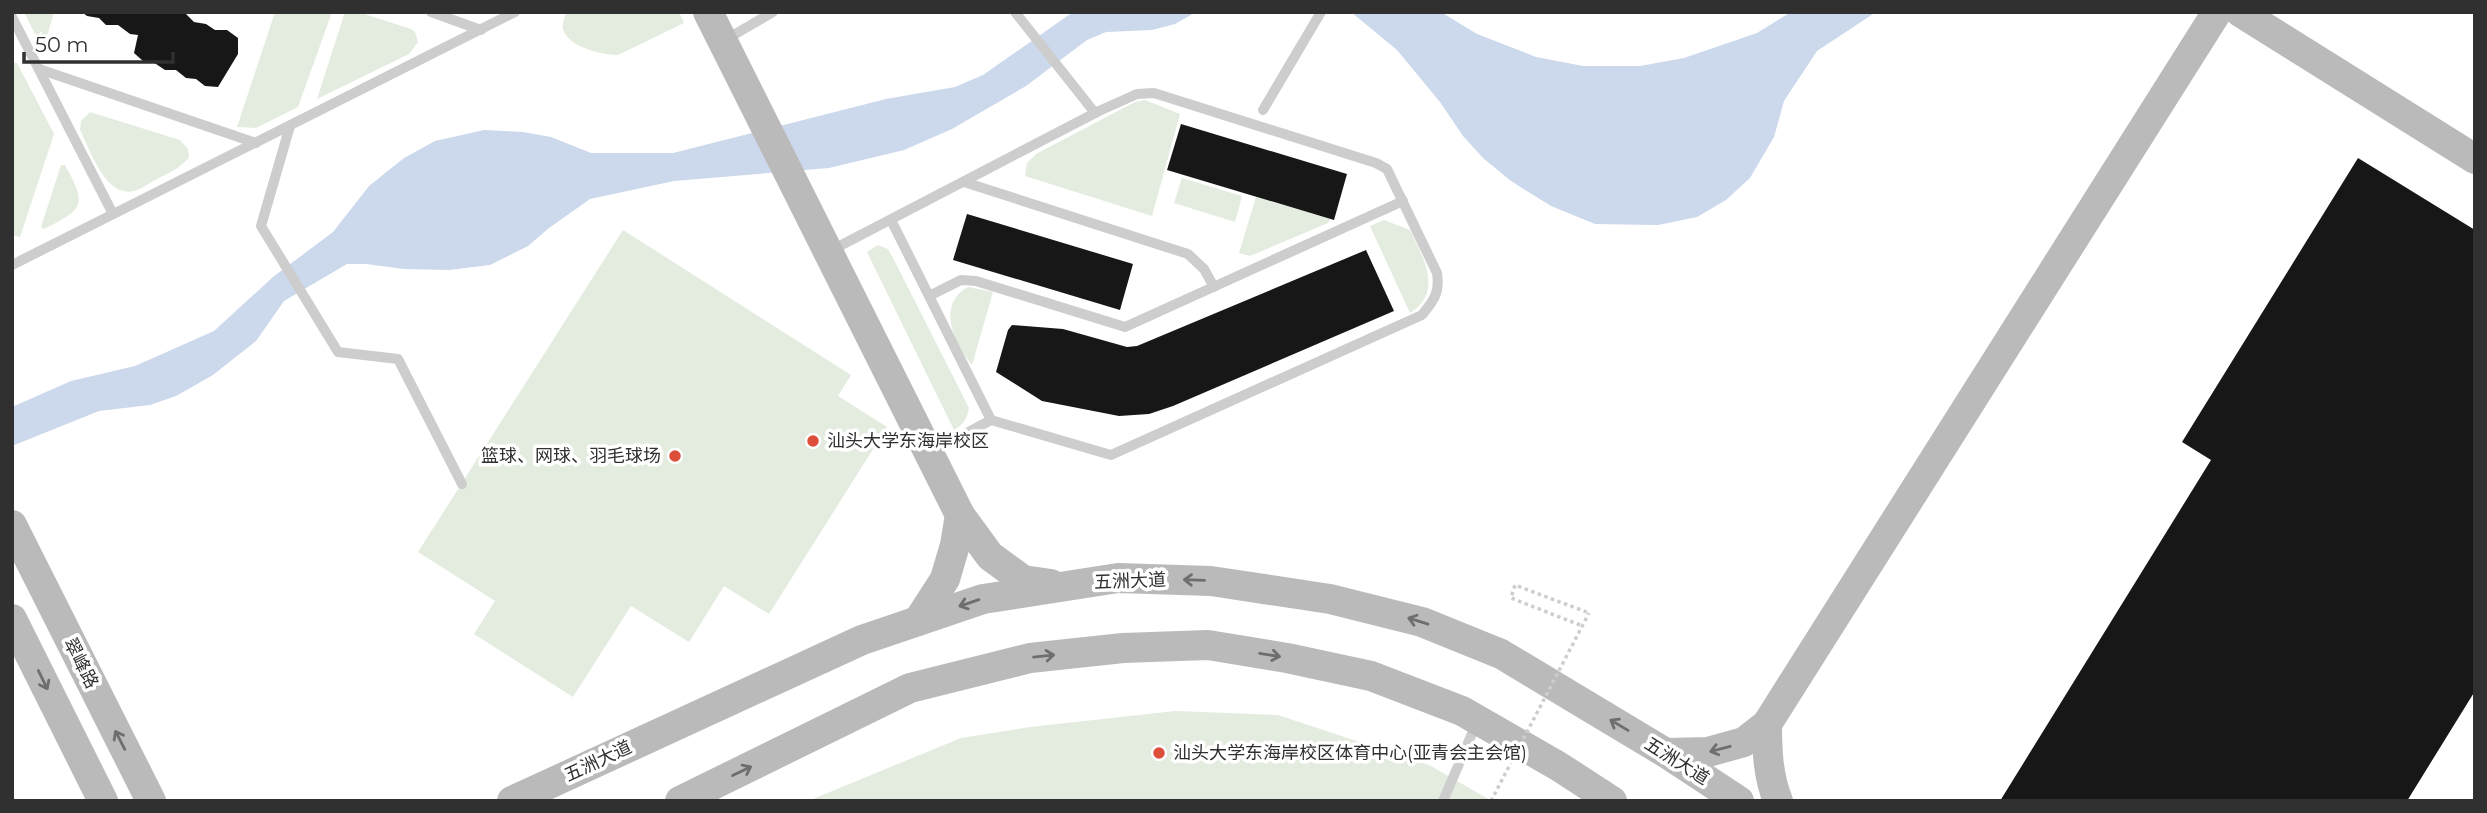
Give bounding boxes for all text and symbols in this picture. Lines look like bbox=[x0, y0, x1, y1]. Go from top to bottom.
scale bar bbox=[24, 21, 173, 65]
text: 50 m bbox=[35, 32, 89, 57]
place label: 汕头大学东海岸校区 bbox=[827, 430, 989, 452]
marker: 汕头大学东海岸校区 bbox=[805, 433, 821, 449]
place label: 篮球、网球、羽毛球场 bbox=[481, 445, 661, 467]
marker: 篮球、网球、羽毛球场 bbox=[667, 448, 683, 464]
street label: 五洲大道 bbox=[1094, 569, 1166, 593]
one-way arrow bbox=[1183, 574, 1206, 587]
one-way arrow bbox=[959, 598, 981, 611]
one-way arrow bbox=[1407, 614, 1429, 627]
street label: 翠峰路 bbox=[59, 634, 103, 692]
one-way arrow bbox=[1032, 649, 1055, 662]
one-way arrow bbox=[1258, 649, 1281, 662]
one-way arrow bbox=[36, 669, 50, 690]
one-way arrow bbox=[1610, 718, 1630, 732]
one-way arrow bbox=[113, 730, 127, 751]
street label: 五洲大道 bbox=[1641, 733, 1713, 789]
street label: 五洲大道 bbox=[561, 736, 635, 786]
place label: 汕头大学东海岸校区体育中心(亚青会主会馆) bbox=[1173, 742, 1527, 764]
one-way arrow bbox=[1709, 743, 1731, 756]
marker: 汕头大学东海岸校区体育中心(亚青会主会馆) bbox=[1151, 745, 1167, 761]
one-way arrow bbox=[731, 764, 752, 777]

